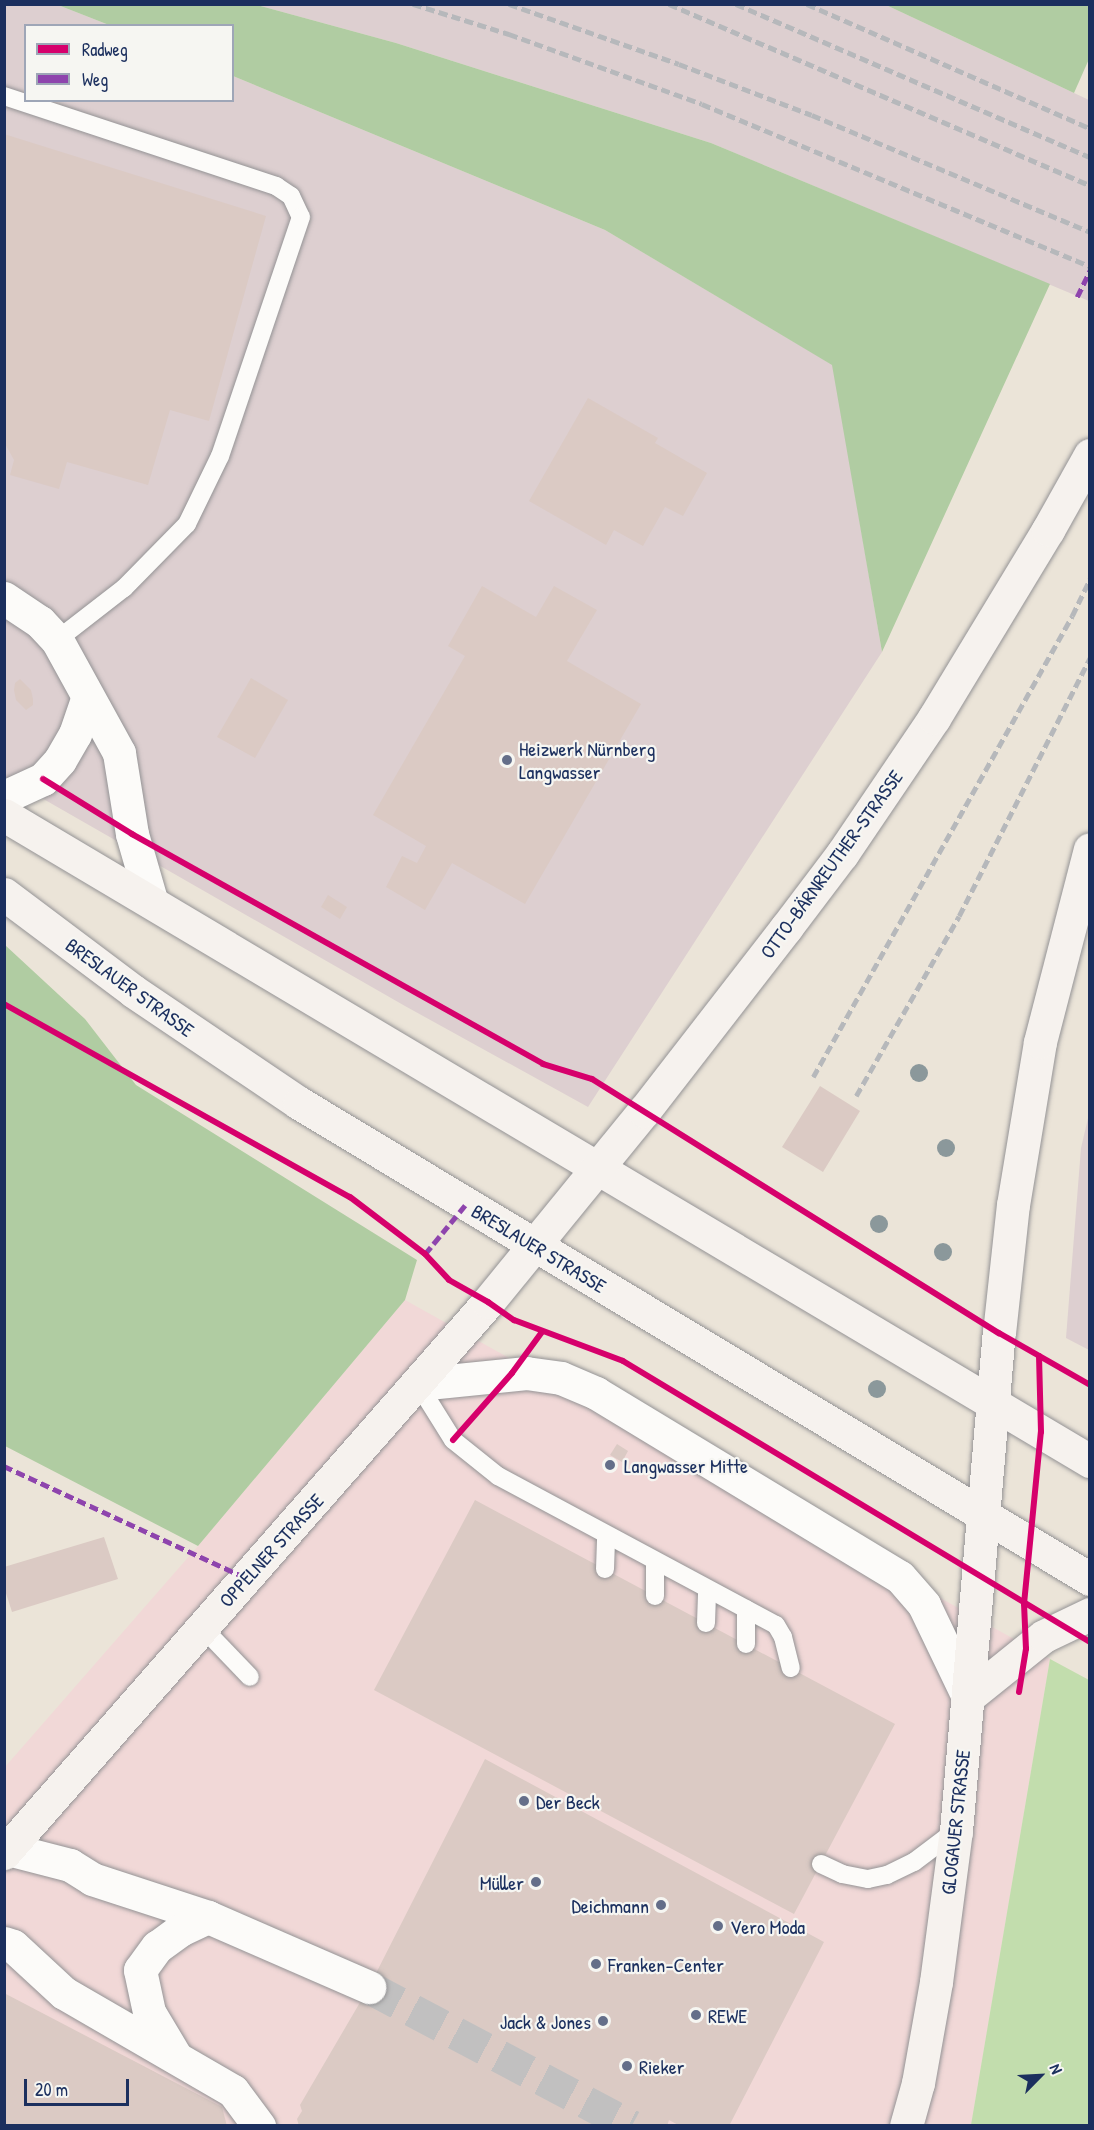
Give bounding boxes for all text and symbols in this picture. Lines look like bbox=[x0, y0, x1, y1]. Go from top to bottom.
legend bbox=[24, 24, 234, 102]
text: Radweg bbox=[82, 37, 128, 62]
text: Weg bbox=[82, 67, 108, 92]
place label: Heizwerk Nürnberg Langwasser bbox=[519, 736, 655, 783]
marker: Heizwerk Nürnberg Langwasser bbox=[500, 753, 514, 767]
street label: OTTO-BÄRNREUTHER-STRASSE bbox=[755, 765, 907, 963]
street label: BRESLAUER STRASSE bbox=[61, 932, 199, 1042]
street label: BRESLAUER STRASSE bbox=[467, 1198, 611, 1298]
place label: Langwasser Mitte bbox=[624, 1453, 748, 1477]
marker: Langwasser Mitte bbox=[601, 1456, 619, 1474]
street label: OPPELNER STRASSE bbox=[214, 1488, 328, 1612]
street label: GLOGAUER STRASSE bbox=[935, 1748, 975, 1896]
place label: Der Beck bbox=[536, 1789, 600, 1813]
marker: Der Beck bbox=[517, 1794, 531, 1808]
place label: Müller bbox=[480, 1870, 524, 1894]
marker: Müller bbox=[529, 1875, 543, 1889]
place label: Deichmann bbox=[571, 1893, 649, 1917]
marker: Deichmann bbox=[654, 1898, 668, 1912]
place label: Vero Moda bbox=[730, 1914, 805, 1938]
marker: Vero Moda bbox=[711, 1919, 725, 1933]
place label: Franken-Center bbox=[608, 1952, 724, 1976]
marker: Franken-Center bbox=[589, 1957, 603, 1971]
place label: REWE bbox=[708, 2003, 747, 2027]
marker: REWE bbox=[689, 2008, 703, 2022]
place label: Jack & Jones bbox=[500, 2009, 591, 2033]
marker: Jack & Jones bbox=[596, 2014, 610, 2028]
north arrow bbox=[1010, 2046, 1070, 2106]
place label: Rieker bbox=[639, 2054, 684, 2078]
marker: Rieker bbox=[620, 2059, 634, 2073]
text: N bbox=[1045, 2060, 1068, 2077]
scale bar bbox=[27, 2067, 132, 2105]
text: 20 m bbox=[35, 2077, 68, 2102]

